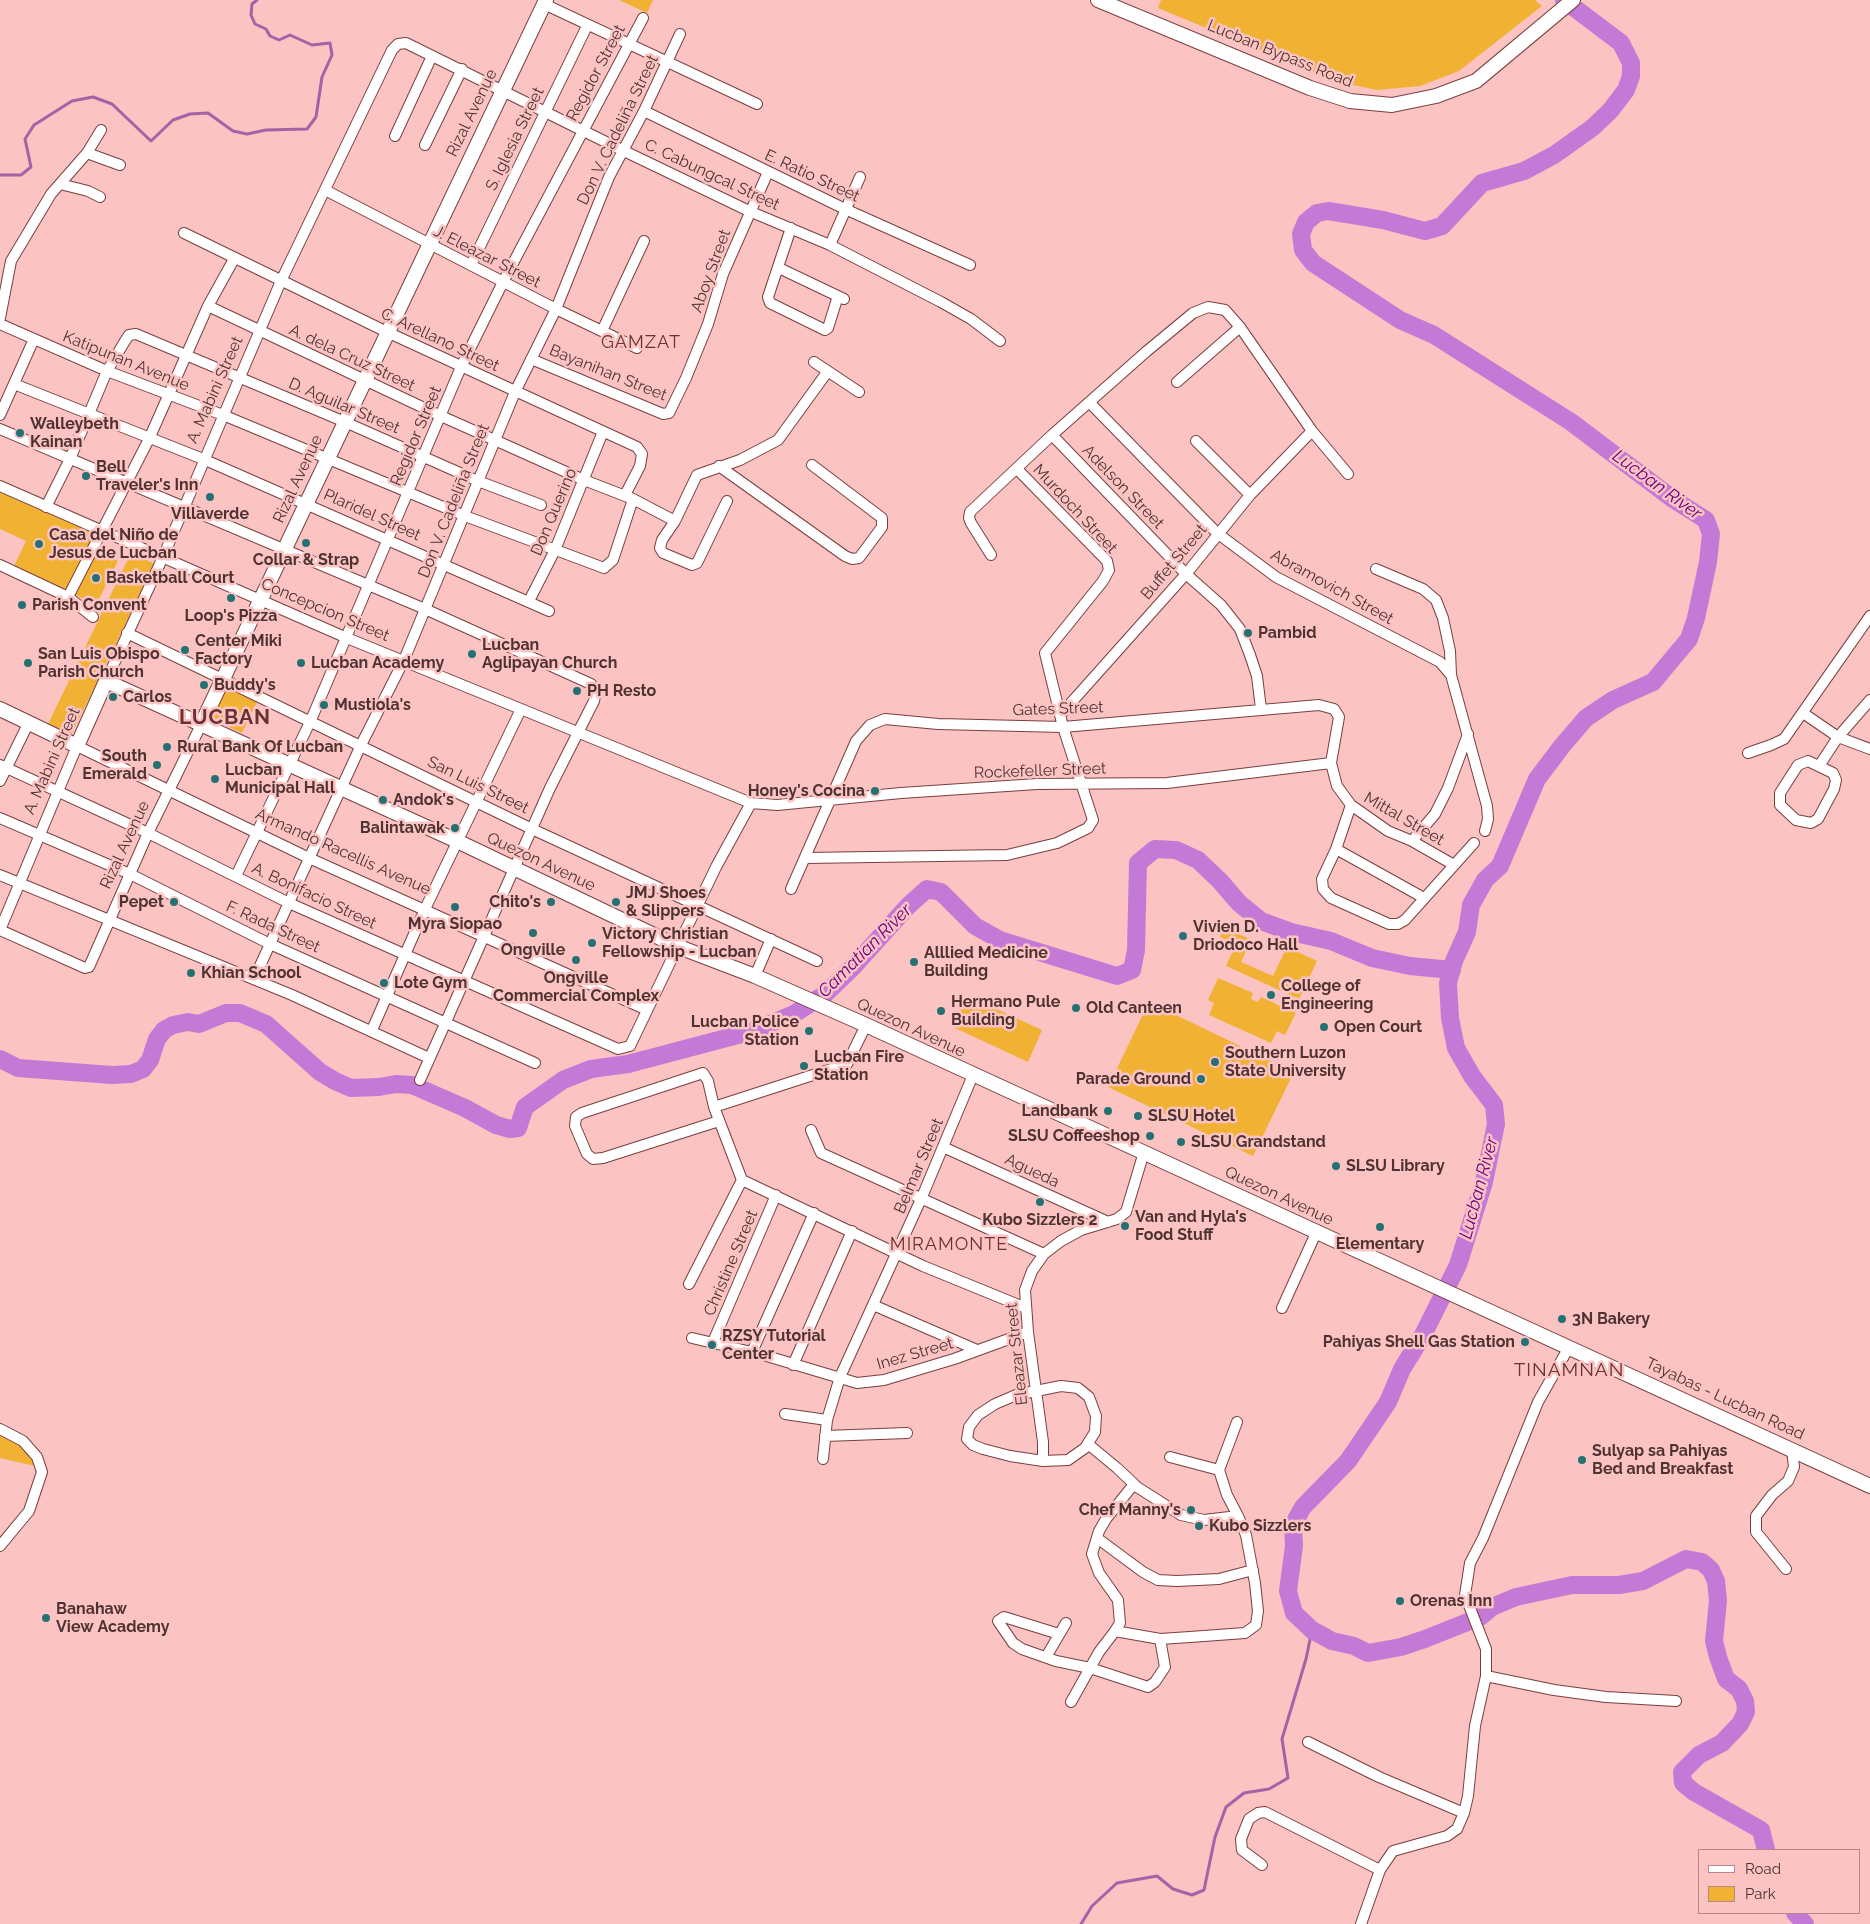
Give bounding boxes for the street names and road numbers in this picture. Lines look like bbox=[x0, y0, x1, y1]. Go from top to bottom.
street label: Lucban Bypass Road bbox=[1204, 16, 1356, 92]
street label: Regidor Street bbox=[563, 21, 629, 125]
street label: Don V. Cadeliña Street bbox=[573, 52, 663, 208]
street label: Rizal Avenue bbox=[443, 66, 501, 160]
street label: S. Iglesia Street bbox=[482, 84, 548, 194]
street label: C. Cabungcal Street bbox=[641, 135, 783, 215]
street label: E. Ratio Street bbox=[761, 146, 863, 206]
street label: J. Eleazar Street bbox=[430, 222, 544, 292]
street label: Aboy Street bbox=[687, 227, 735, 315]
street label: C. Arellano Street bbox=[378, 304, 502, 376]
street label: A. dela Cruz Street bbox=[286, 320, 418, 396]
street label: Katipunan Avenue bbox=[60, 327, 192, 395]
street label: A. Mabini Street bbox=[183, 333, 247, 447]
street label: Bayanihan Street bbox=[546, 341, 670, 405]
street label: D. Aguilar Street bbox=[286, 374, 402, 438]
street label: Regidor Street bbox=[386, 383, 446, 489]
street label: Don V. Cadeliña Street bbox=[414, 421, 494, 581]
street label: Rizal Avenue bbox=[269, 432, 327, 526]
street label: Adelson Street bbox=[1078, 441, 1168, 533]
street label: Murdoch Street bbox=[1029, 460, 1121, 558]
street label: Don Querino bbox=[527, 465, 581, 559]
street label: Plaridel Street bbox=[320, 485, 424, 545]
street label: Buffet Street bbox=[1137, 520, 1211, 604]
street label: Abramovich Street bbox=[1267, 545, 1397, 629]
street label: Concepcion Street bbox=[258, 574, 392, 646]
street label: Gates Street bbox=[1012, 698, 1104, 720]
street label: A. Mabini Street bbox=[20, 704, 84, 818]
street label: San Luis Street bbox=[424, 752, 532, 818]
street label: Rockefeller Street bbox=[974, 759, 1106, 783]
street label: Mittal Street bbox=[1360, 788, 1448, 850]
street label: Rizal Avenue bbox=[96, 798, 154, 892]
street label: Armando Racellis Avenue bbox=[252, 805, 434, 899]
street label: Quezon Avenue bbox=[484, 828, 598, 896]
street label: A. Bonifacio Street bbox=[249, 859, 379, 933]
street label: F. Rada Street bbox=[223, 897, 323, 957]
street label: Quezon Avenue bbox=[854, 994, 968, 1062]
street label: Belmar Street bbox=[890, 1115, 948, 1217]
street label: Agueda bbox=[1002, 1150, 1062, 1192]
street label: Quezon Avenue bbox=[1222, 1162, 1336, 1230]
street label: Christine Street bbox=[700, 1207, 762, 1319]
street label: Eleazar Street bbox=[1002, 1302, 1032, 1406]
street label: Inez Street bbox=[874, 1334, 956, 1374]
street label: Tayabas - Lucban Road bbox=[1643, 1354, 1807, 1444]

